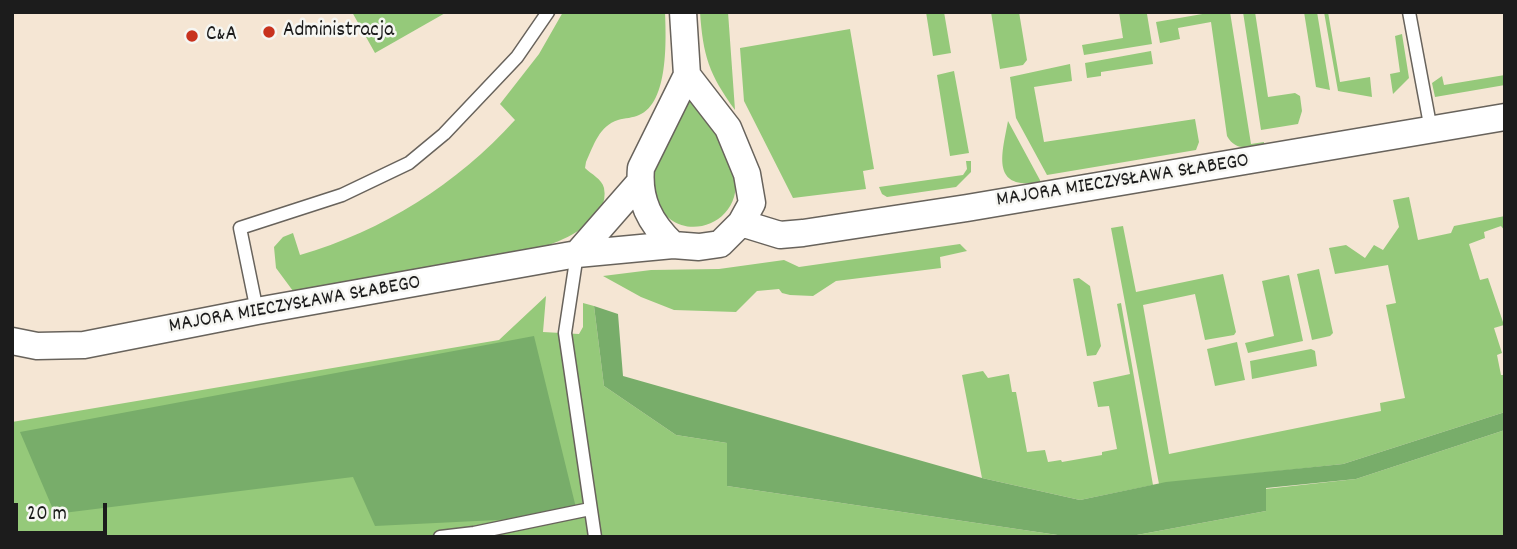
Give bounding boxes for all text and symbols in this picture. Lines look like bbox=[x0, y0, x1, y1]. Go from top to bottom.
place label: Administracja bbox=[283, 19, 394, 45]
place label: C&A bbox=[206, 23, 237, 49]
marker: Administracja bbox=[261, 24, 277, 40]
marker: C&A bbox=[184, 28, 200, 44]
street label: MAJORA MIECZYSŁAWA SŁABEGO bbox=[995, 150, 1251, 214]
street label: MAJORA MIECZYSŁAWA SŁABEGO bbox=[167, 271, 423, 341]
scale bar bbox=[18, 490, 110, 534]
text: 20 m bbox=[27, 500, 67, 530]

